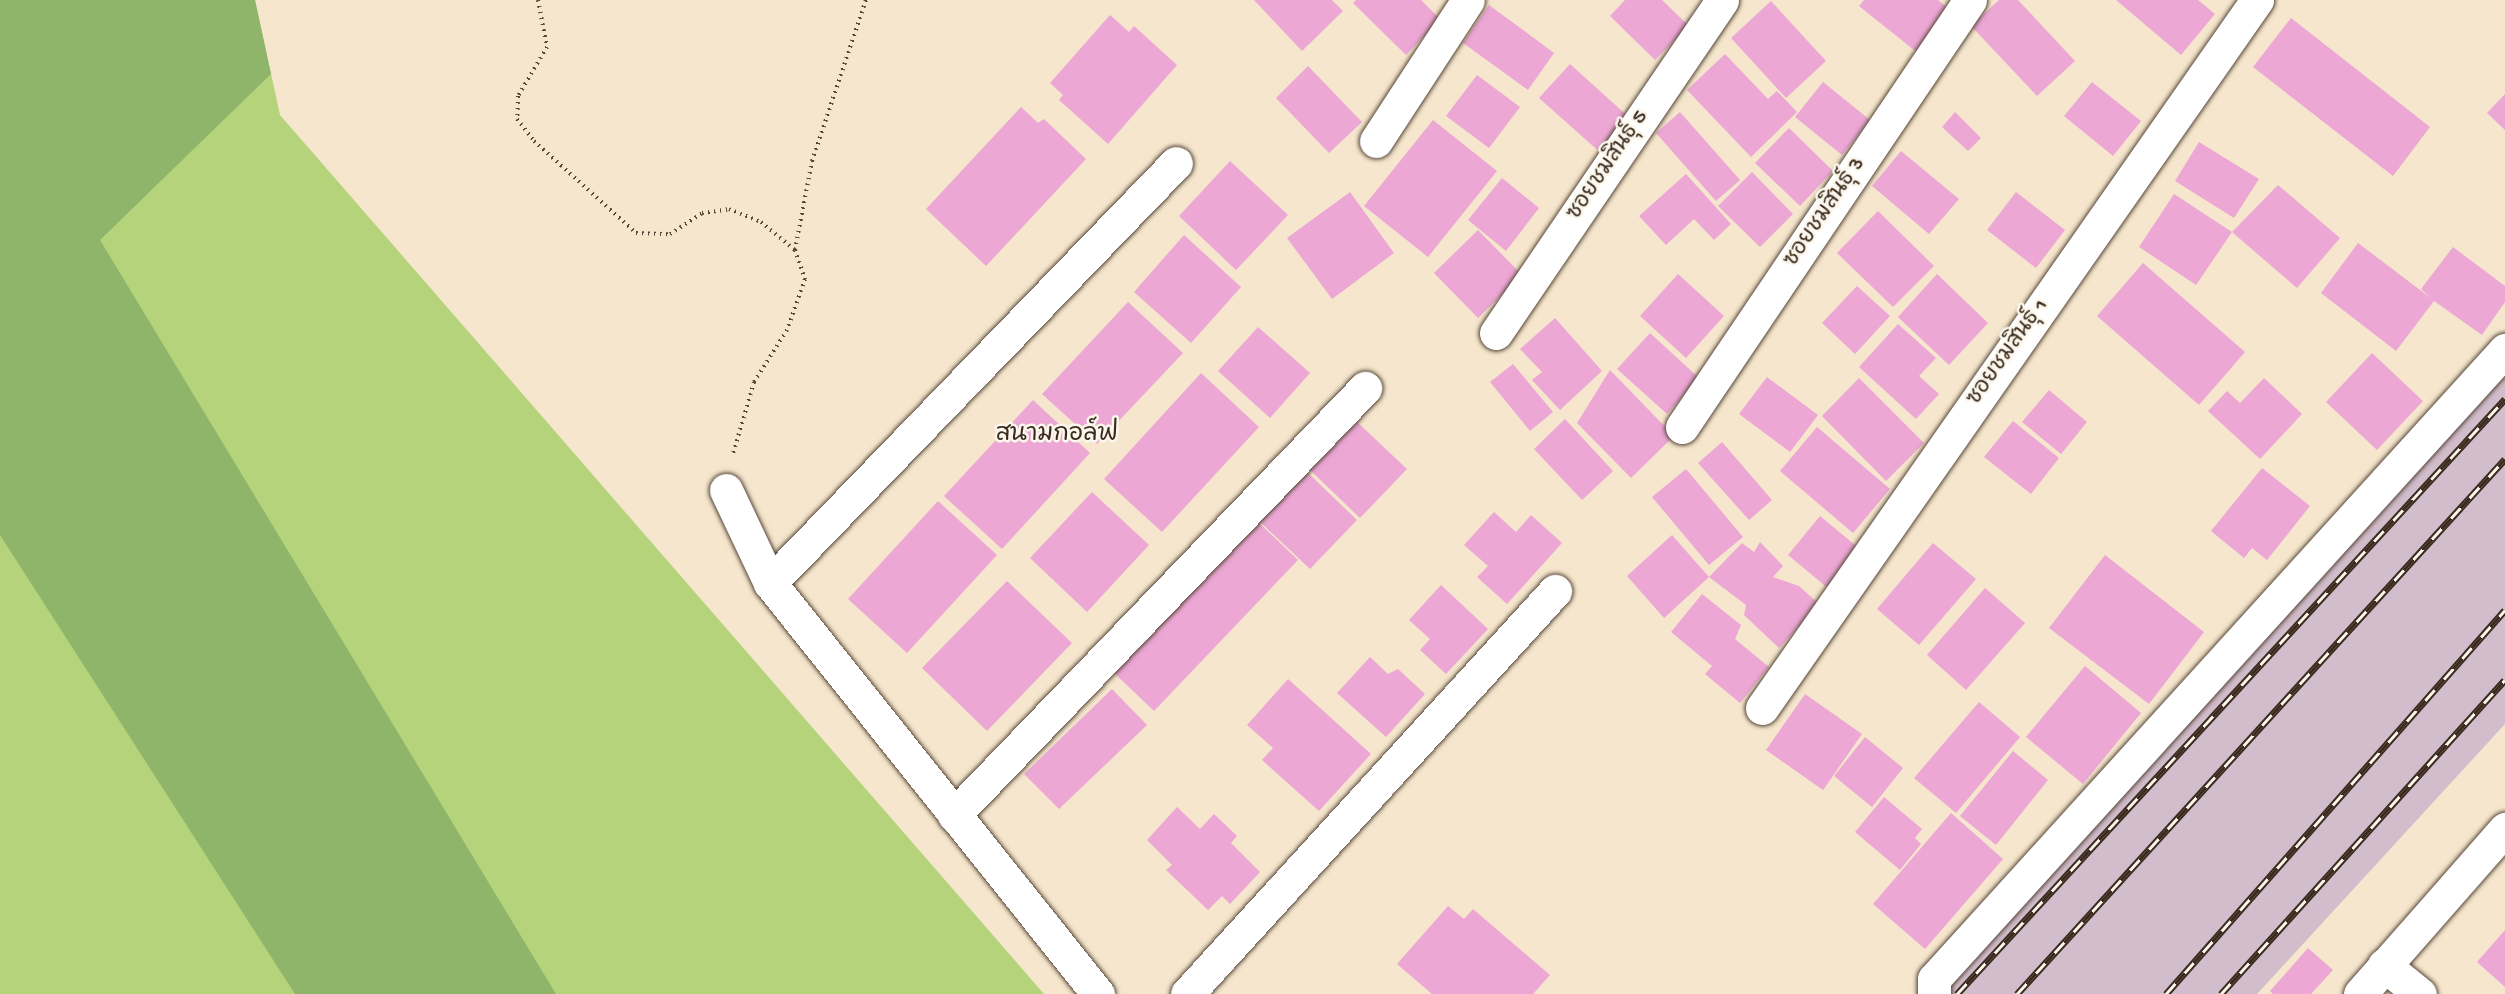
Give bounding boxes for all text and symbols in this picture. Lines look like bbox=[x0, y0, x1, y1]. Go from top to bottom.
street label: ซอยชมสินธุ์ 5 bbox=[1563, 106, 1655, 226]
street label: ซอยชมสินธุ์ 3 bbox=[1780, 153, 1872, 273]
street label: ซอยชมสินธุ์ 1 bbox=[1963, 295, 2055, 411]
district label: สนามกอล์ฟ bbox=[996, 422, 1118, 450]

